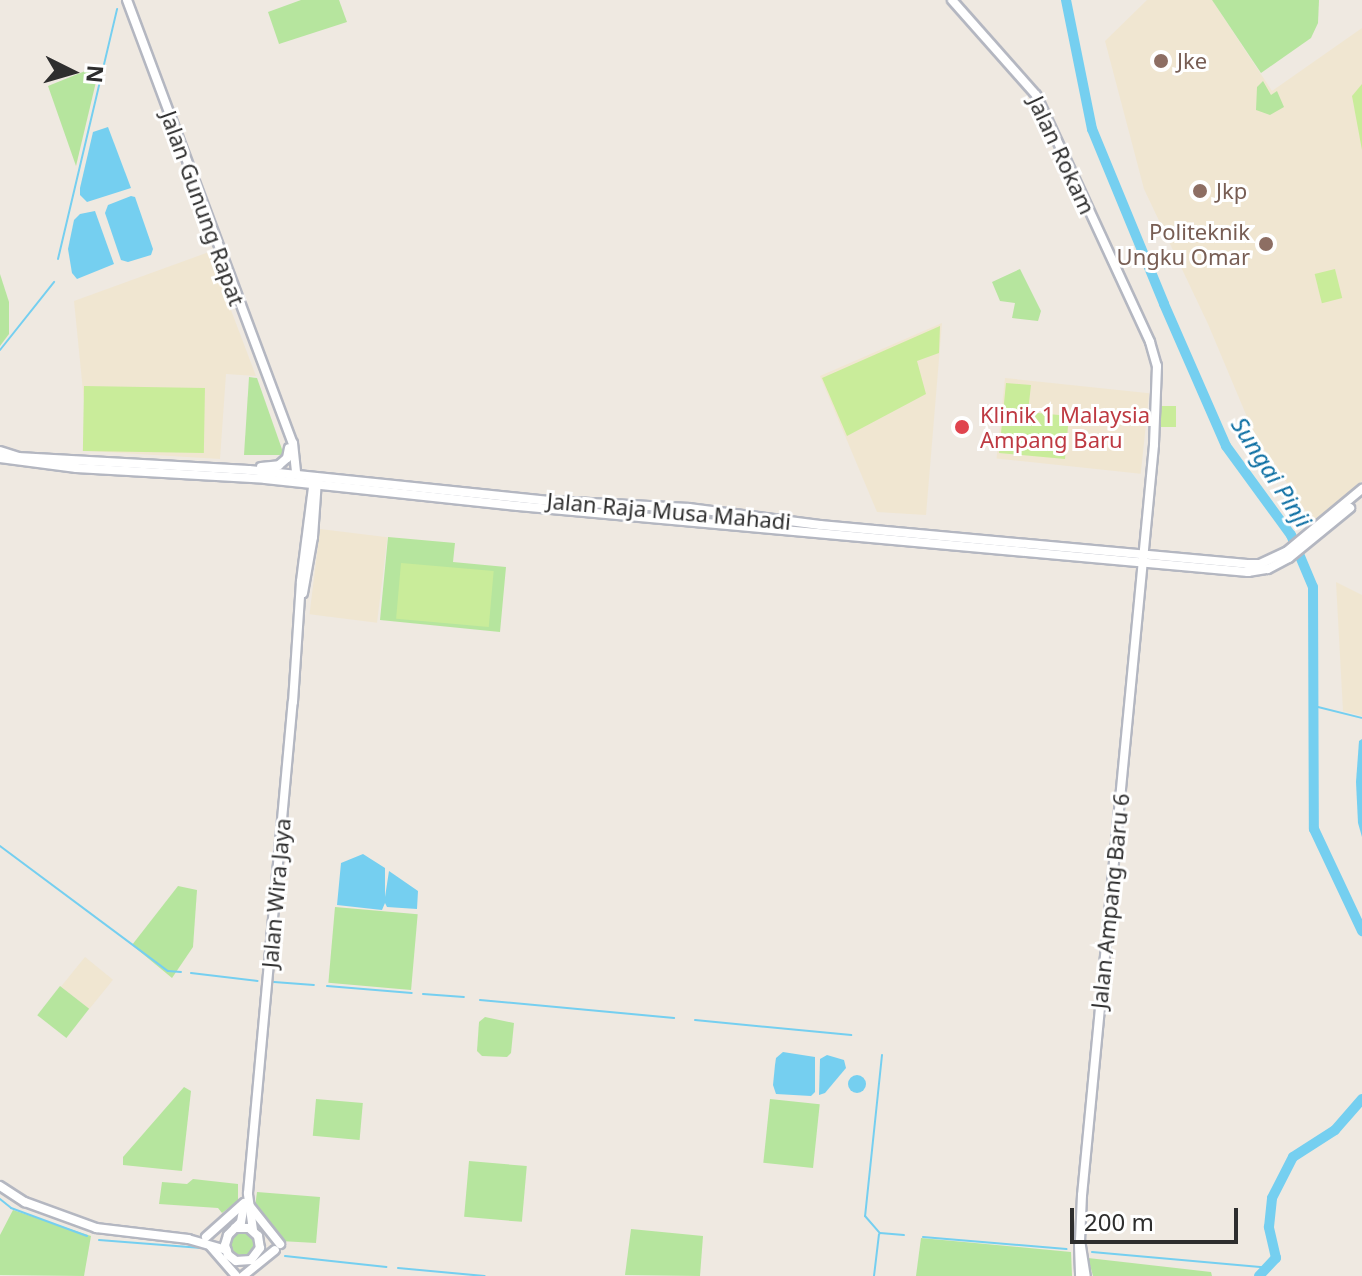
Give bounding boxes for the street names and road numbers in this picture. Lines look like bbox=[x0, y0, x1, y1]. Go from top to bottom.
street label: Jalan Rokam bbox=[1023, 92, 1101, 218]
street label: Jalan Gunung Rapat bbox=[156, 107, 250, 309]
street label: Jalan Raja Musa Mahadi bbox=[546, 487, 792, 535]
street label: Jalan Ampang Baru 6 bbox=[1086, 792, 1134, 1010]
street label: Jalan Wira Jaya bbox=[256, 817, 296, 969]

